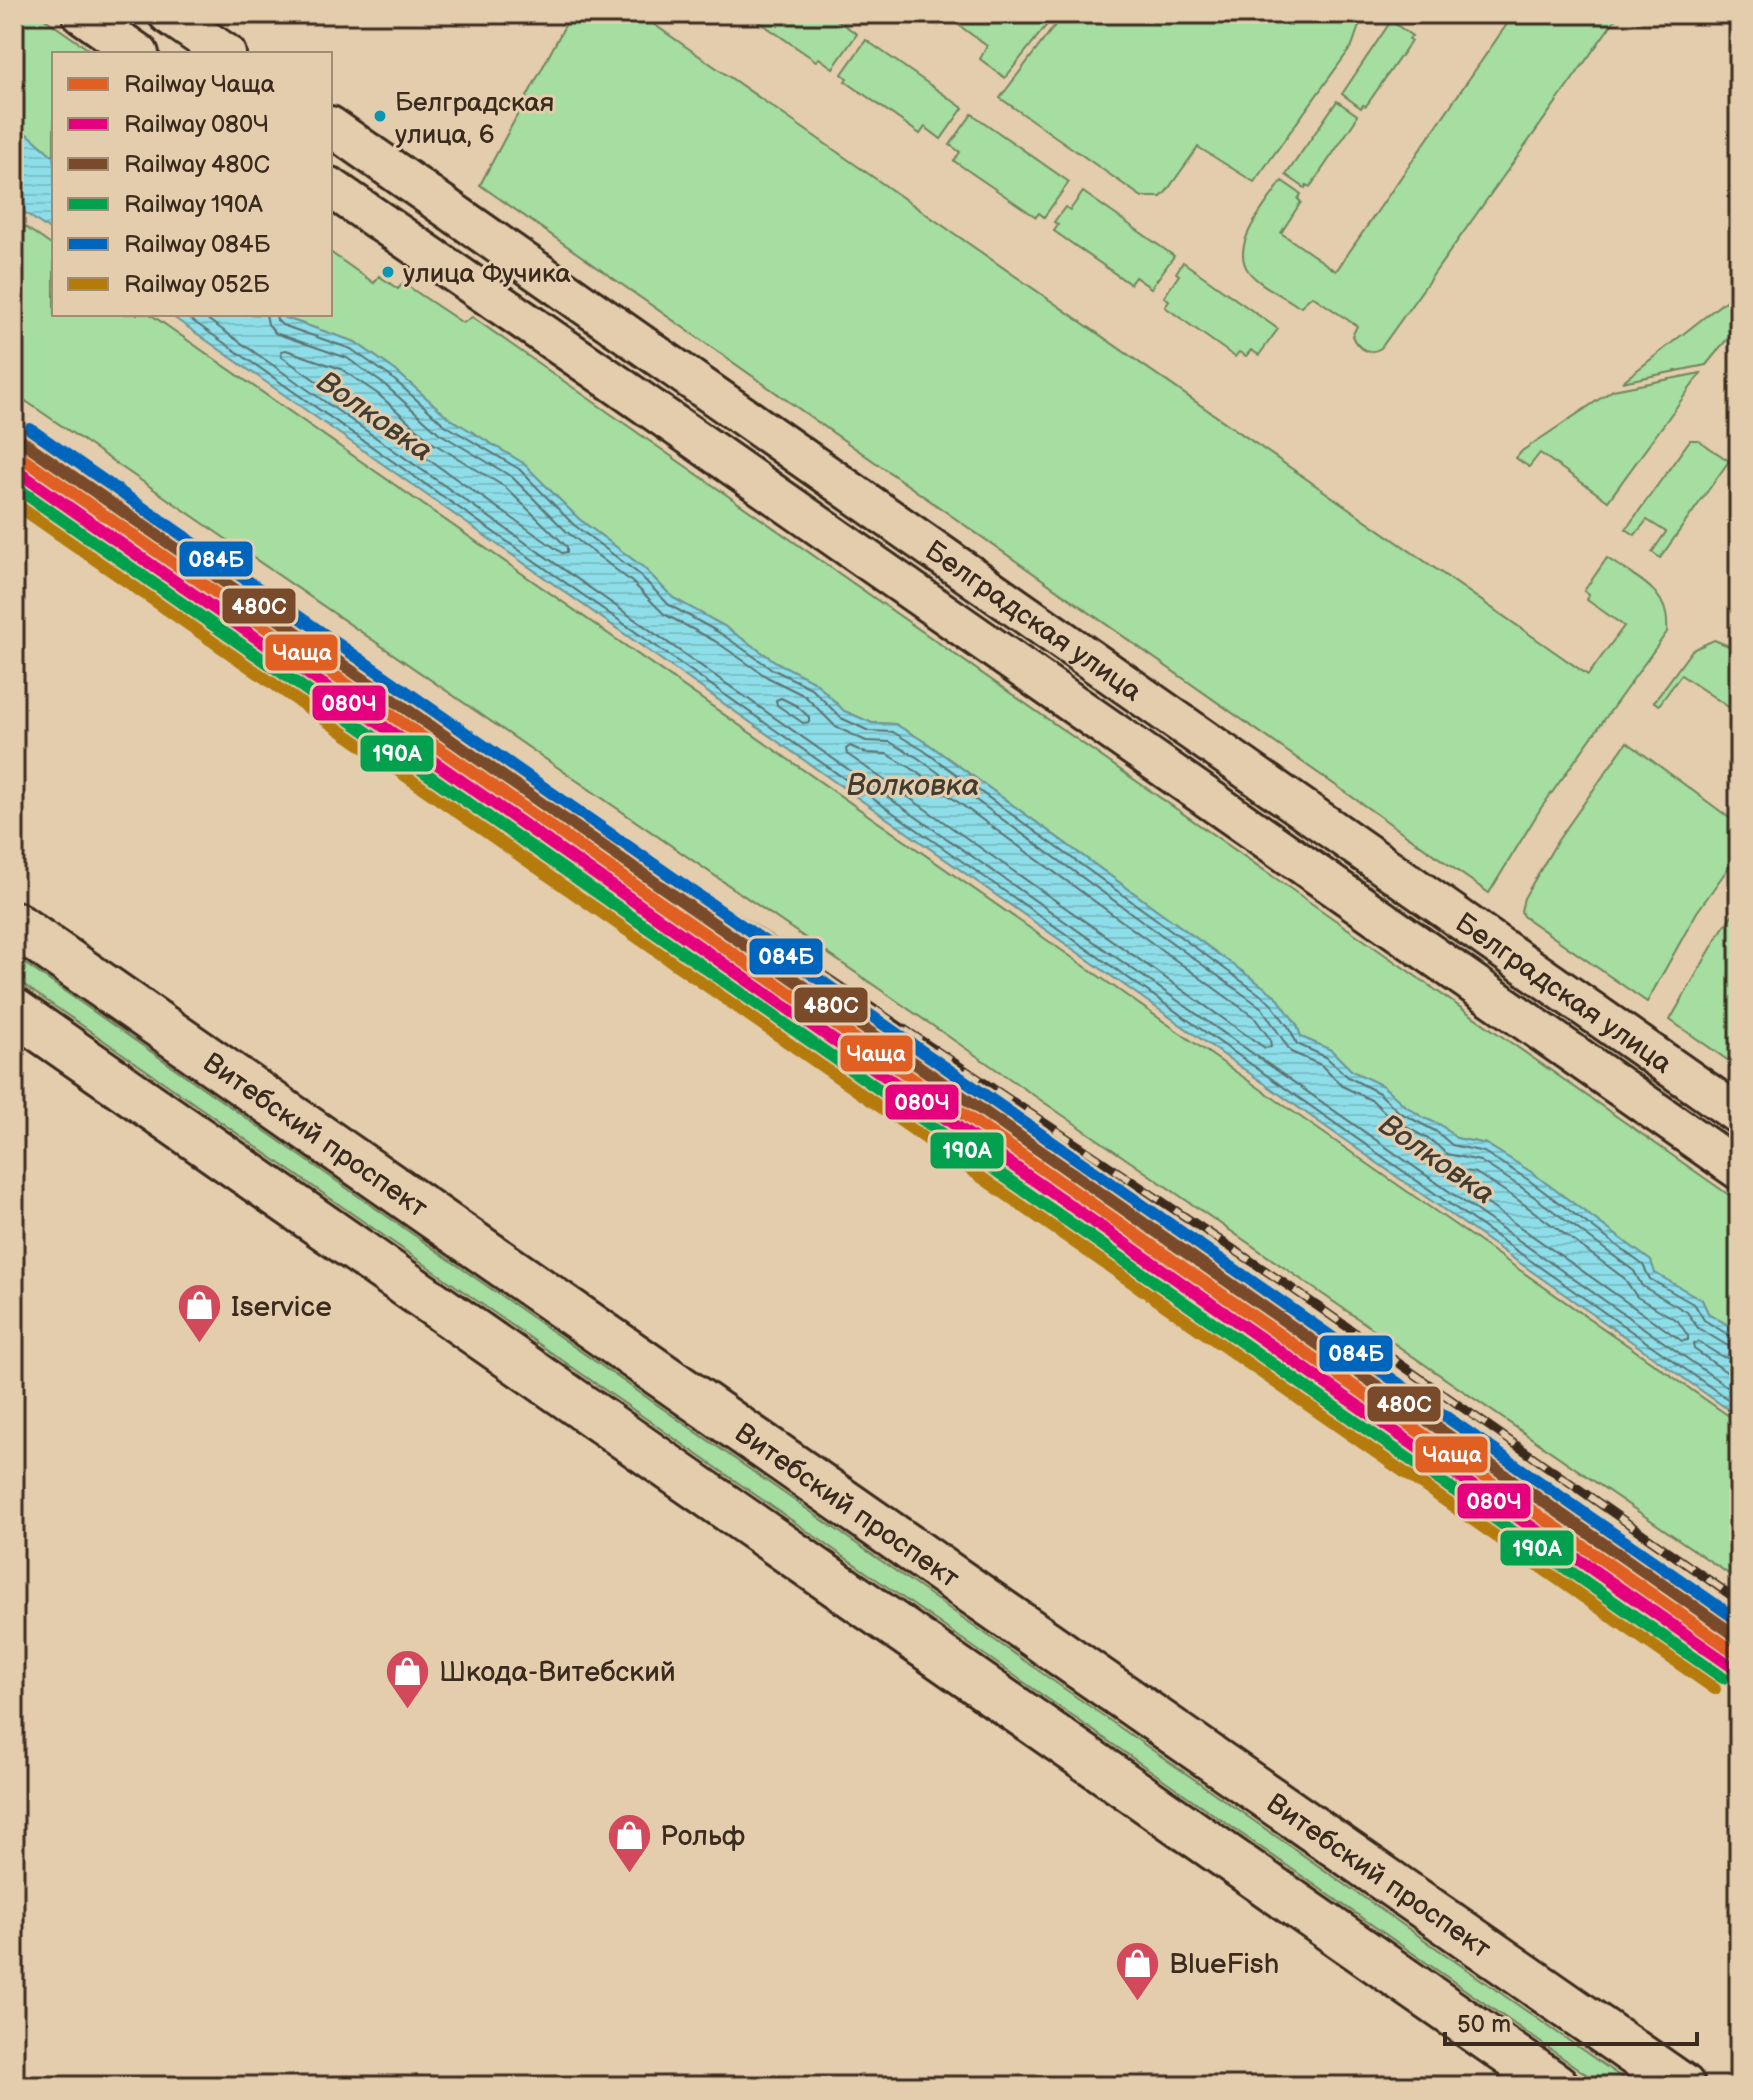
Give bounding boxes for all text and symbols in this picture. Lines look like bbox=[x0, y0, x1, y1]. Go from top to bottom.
legend bbox=[52, 52, 332, 316]
text: Railway Чаща bbox=[124, 70, 275, 99]
place label: Белградская улица, 6 bbox=[395, 88, 554, 151]
marker: Белградская улица, 6 bbox=[372, 108, 388, 124]
text: Railway 080Ч bbox=[124, 110, 269, 139]
text: Railway 480С bbox=[124, 150, 270, 179]
text: Railway 190А bbox=[124, 190, 263, 219]
text: Railway 084Б bbox=[124, 230, 271, 259]
place label: улица Фучика bbox=[403, 259, 571, 290]
marker: улица Фучика bbox=[380, 264, 396, 280]
text: Railway 052Б bbox=[124, 270, 270, 299]
water label: Волковка bbox=[310, 364, 439, 470]
street label: Белградская улица bbox=[919, 534, 1148, 709]
line badge: 084Б bbox=[178, 540, 254, 578]
text: 084Б bbox=[188, 547, 244, 574]
line badge: 480С bbox=[221, 587, 297, 625]
text: 480С bbox=[231, 594, 287, 621]
line badge: Чаща bbox=[264, 633, 339, 672]
text: Чаща bbox=[273, 640, 332, 667]
line badge: 080Ч bbox=[311, 684, 387, 722]
text: 080Ч bbox=[321, 691, 377, 718]
line badge: 190А bbox=[359, 734, 435, 773]
text: 190А bbox=[372, 741, 422, 768]
water label: Волковка bbox=[847, 768, 979, 804]
street label: Белградская улица bbox=[1449, 906, 1678, 1081]
line badge: 084Б bbox=[748, 937, 824, 976]
text: 084Б bbox=[758, 944, 814, 971]
line badge: 480С bbox=[793, 986, 869, 1024]
text: 480С bbox=[803, 993, 859, 1020]
line badge: Чаща bbox=[839, 1034, 914, 1073]
text: Чаща bbox=[847, 1041, 906, 1068]
street label: Витебский проспект bbox=[197, 1046, 433, 1225]
line badge: 080Ч bbox=[884, 1083, 960, 1121]
text: 080Ч bbox=[894, 1090, 950, 1117]
water label: Волковка bbox=[1372, 1107, 1501, 1213]
line badge: 190А bbox=[929, 1131, 1005, 1170]
text: 190А bbox=[942, 1138, 992, 1165]
shop icon: Iservice bbox=[176, 1282, 224, 1345]
place label: Iservice bbox=[231, 1291, 332, 1324]
line badge: 084Б bbox=[1318, 1334, 1394, 1373]
text: 084Б bbox=[1328, 1341, 1384, 1368]
line badge: 480С bbox=[1366, 1385, 1442, 1423]
text: 480С bbox=[1376, 1392, 1432, 1419]
street label: Витебский проспект bbox=[728, 1417, 965, 1595]
line badge: Чаща bbox=[1414, 1435, 1489, 1474]
text: Чаща bbox=[1423, 1442, 1482, 1469]
line badge: 080Ч bbox=[1456, 1482, 1532, 1520]
text: 080Ч bbox=[1466, 1489, 1522, 1516]
line badge: 190А bbox=[1499, 1529, 1575, 1567]
text: 190А bbox=[1512, 1536, 1562, 1563]
shop icon: Шкода-Витебский bbox=[384, 1647, 432, 1710]
place label: Шкода-Витебский bbox=[439, 1656, 676, 1689]
street label: Витебский проспект bbox=[1260, 1787, 1497, 1966]
shop icon: Рольф bbox=[605, 1811, 653, 1874]
place label: Рольф bbox=[660, 1820, 745, 1853]
shop icon: BlueFish bbox=[1114, 1939, 1162, 2002]
place label: BlueFish bbox=[1169, 1948, 1279, 1981]
scale bar bbox=[1445, 1996, 1697, 2046]
text: 50 m bbox=[1457, 2010, 1511, 2039]

